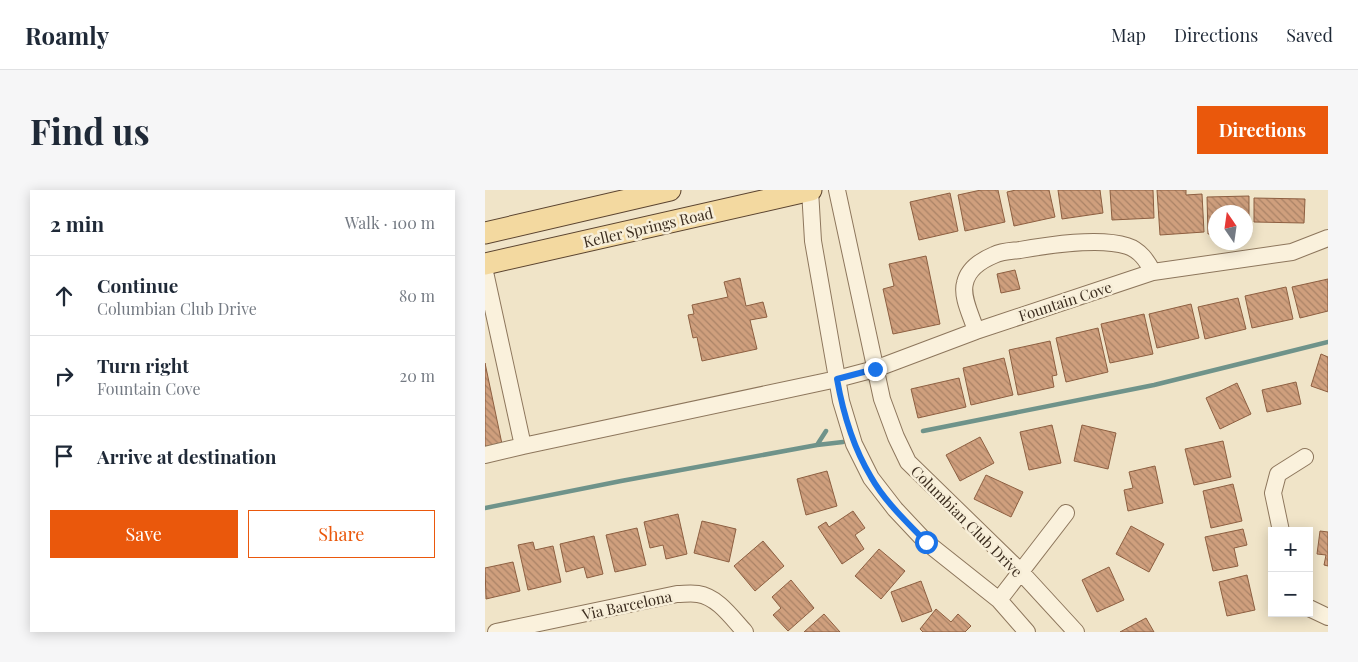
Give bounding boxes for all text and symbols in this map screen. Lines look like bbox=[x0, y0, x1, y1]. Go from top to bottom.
text: Roamly bbox=[25, 19, 109, 51]
text: Map bbox=[1111, 23, 1146, 47]
text: Directions bbox=[1174, 23, 1258, 47]
text: Saved bbox=[1286, 23, 1333, 47]
button: Directions bbox=[1197, 106, 1328, 154]
text: Find us bbox=[30, 107, 150, 154]
street label: Keller Springs Road bbox=[581, 202, 715, 252]
north arrow bbox=[1208, 205, 1253, 250]
text: 2 min bbox=[50, 209, 104, 237]
text: Walk · 100 m bbox=[345, 212, 435, 233]
text: Continue bbox=[97, 272, 178, 298]
street label: Fountain Cove bbox=[1016, 276, 1114, 326]
icon: ahead bbox=[50, 282, 78, 310]
text: 80 m bbox=[399, 285, 435, 306]
text: Columbian Club Drive bbox=[97, 298, 257, 319]
text: Turn right bbox=[97, 352, 189, 378]
route end bbox=[864, 358, 887, 381]
icon: right bbox=[50, 362, 78, 390]
text: 20 m bbox=[400, 365, 435, 386]
text: Fountain Cove bbox=[97, 378, 201, 399]
icon: arrive bbox=[50, 442, 78, 470]
text: Arrive at destination bbox=[97, 443, 277, 469]
street label: Columbian Club Drive bbox=[907, 461, 1027, 581]
button: Save bbox=[50, 510, 238, 558]
button: Share bbox=[248, 510, 435, 558]
map controls bbox=[1268, 527, 1313, 617]
button: + bbox=[1268, 527, 1313, 572]
route start bbox=[915, 531, 938, 554]
button: − bbox=[1268, 572, 1313, 617]
street label: Via Barcelona bbox=[579, 586, 674, 624]

